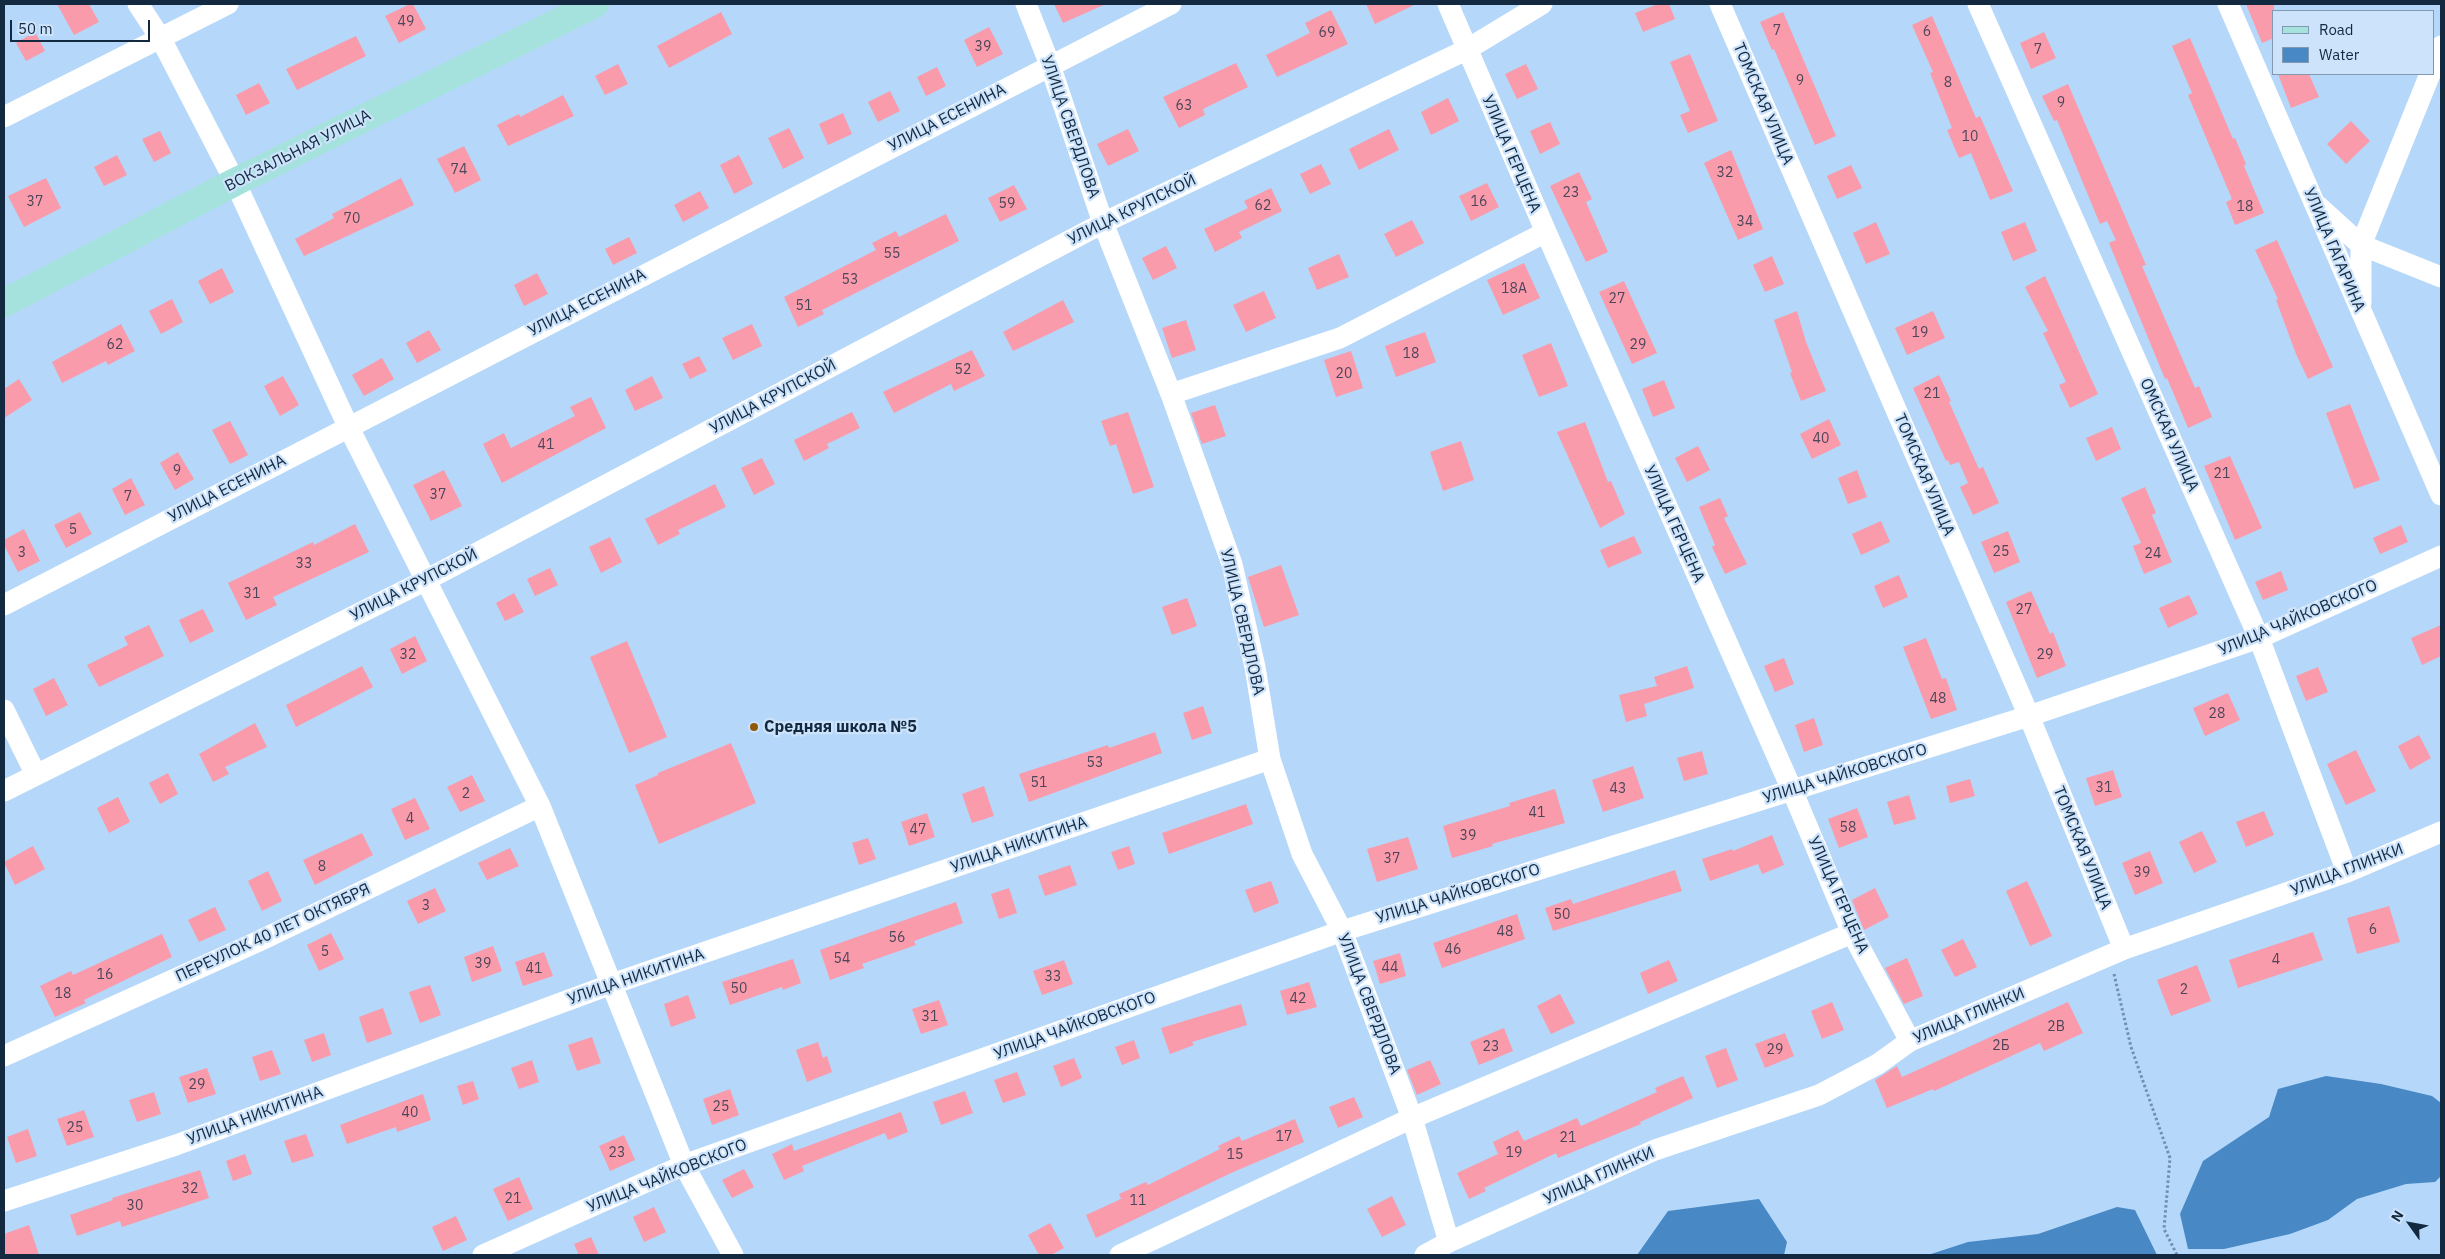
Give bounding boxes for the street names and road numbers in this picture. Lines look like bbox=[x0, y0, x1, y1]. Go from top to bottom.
street label: ТОМСКАЯ УЛИЦА bbox=[1729, 40, 1797, 168]
street label: УЛИЦА СВЕРДЛОВА bbox=[1037, 53, 1103, 201]
street label: УЛИЦА ЕСЕНИНА bbox=[885, 80, 1009, 156]
street label: УЛИЦА ГЕРЦЕНА bbox=[1477, 92, 1545, 216]
street label: ВОКЗАЛЬНАЯ УЛИЦА bbox=[222, 106, 374, 196]
street label: УЛИЦА КРУПСКОЙ bbox=[1065, 171, 1199, 249]
street label: УЛИЦА ГАГАРИНА bbox=[2299, 185, 2369, 315]
street label: УЛИЦА ЕСЕНИНА bbox=[525, 265, 649, 341]
street label: УЛИЦА КРУПСКОЙ bbox=[707, 356, 839, 438]
street label: ОМСКАЯ УЛИЦА bbox=[2135, 375, 2203, 495]
street label: ТОМСКАЯ УЛИЦА bbox=[1890, 411, 1958, 539]
street label: УЛИЦА ЕСЕНИНА bbox=[165, 451, 289, 527]
street label: УЛИЦА ГЕРЦЕНА bbox=[1640, 462, 1708, 586]
street label: УЛИЦА КРУПСКОЙ bbox=[347, 545, 481, 625]
street label: УЛИЦА СВЕРДЛОВА bbox=[1216, 547, 1268, 697]
street label: УЛИЦА ЧАЙКОВСКОГО bbox=[2216, 576, 2380, 660]
street label: УЛИЦА ЧАЙКОВСКОГО bbox=[1761, 740, 1929, 808]
street label: ТОМСКАЯ УЛИЦА bbox=[2049, 784, 2115, 912]
street label: УЛИЦА НИКИТИНА bbox=[948, 813, 1090, 877]
street label: УЛИЦА ГЕРЦЕНА bbox=[1804, 833, 1872, 957]
street label: УЛИЦА ГЛИНКИ bbox=[2288, 840, 2406, 900]
street label: УЛИЦА ЧАЙКОВСКОГО bbox=[1374, 860, 1542, 928]
street label: ПЕРЕУЛОК 40 ЛЕТ ОКТЯБРЯ bbox=[173, 879, 373, 987]
street label: УЛИЦА СВЕРДЛОВА bbox=[1333, 931, 1405, 1077]
street label: УЛИЦА НИКИТИНА bbox=[565, 945, 707, 1009]
street label: УЛИЦА ГЛИНКИ bbox=[1910, 984, 2028, 1048]
street label: УЛИЦА ЧАЙКОВСКОГО bbox=[991, 988, 1159, 1064]
street label: УЛИЦА НИКИТИНА bbox=[184, 1082, 326, 1150]
street label: УЛИЦА ЧАЙКОВСКОГО bbox=[584, 1135, 750, 1217]
street label: УЛИЦА ГЛИНКИ bbox=[1541, 1143, 1657, 1209]

